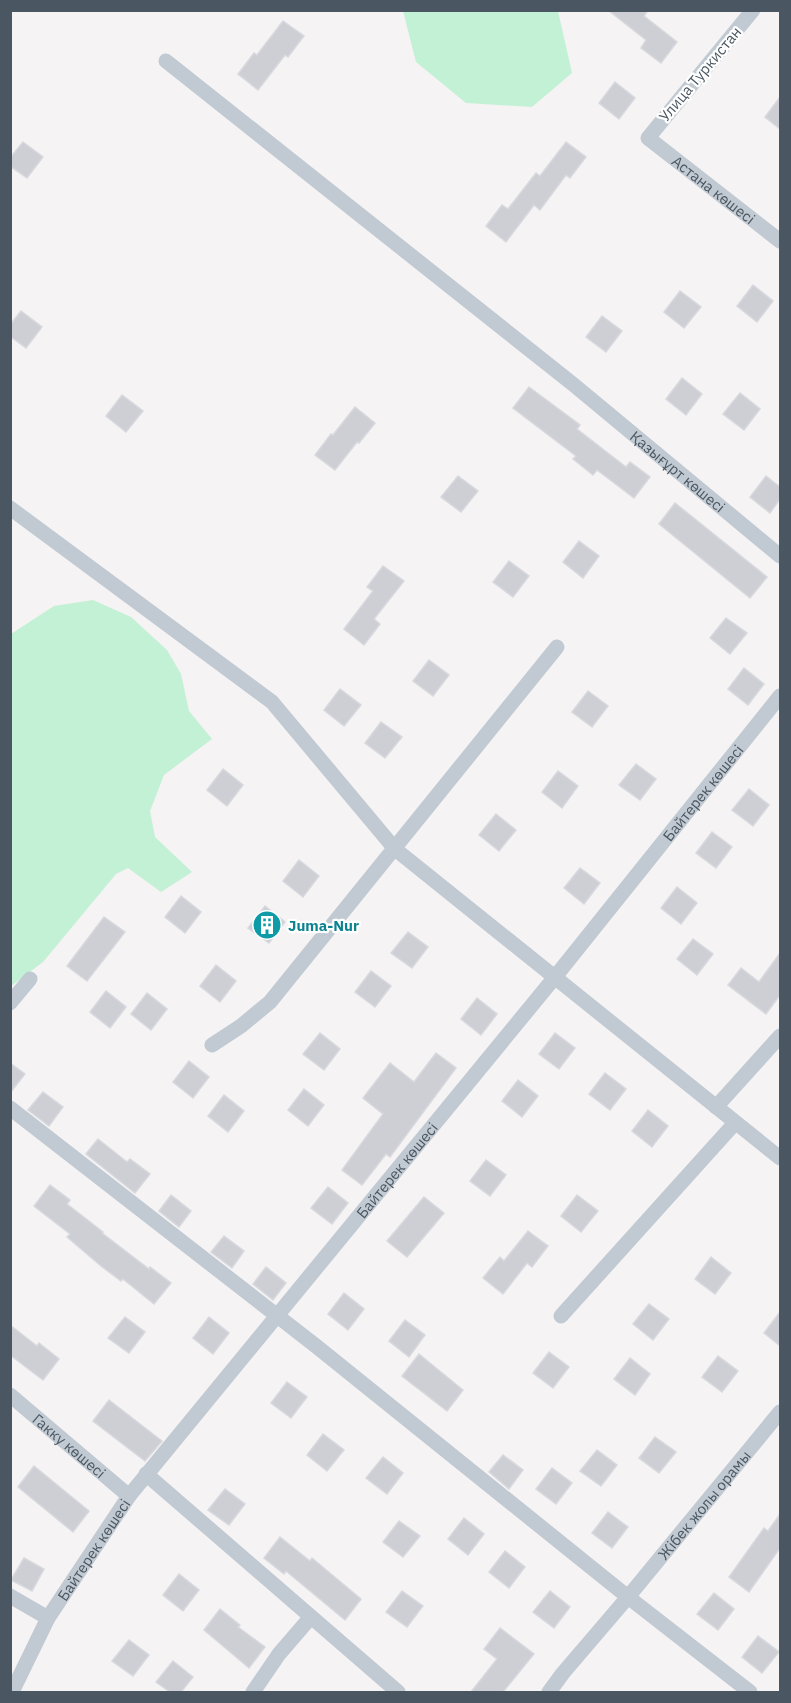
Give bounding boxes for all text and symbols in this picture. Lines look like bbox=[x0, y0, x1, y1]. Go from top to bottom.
street label: Улица Туркистан bbox=[655, 23, 745, 125]
street label: Астана көшесі bbox=[668, 151, 759, 228]
street label: Қазығұрт көшесі bbox=[626, 426, 729, 516]
street label: Байтерек көшесі bbox=[658, 741, 747, 845]
building icon: Juma-Nur bbox=[251, 909, 283, 941]
place label: Juma-Nur bbox=[288, 916, 359, 935]
street label: Байтерек көшесі bbox=[352, 1118, 441, 1222]
street label: Гакку көшесі bbox=[29, 1409, 110, 1482]
street label: Жібек жолы орамы bbox=[653, 1446, 754, 1563]
street label: Байтерек көшесі bbox=[53, 1495, 134, 1604]

